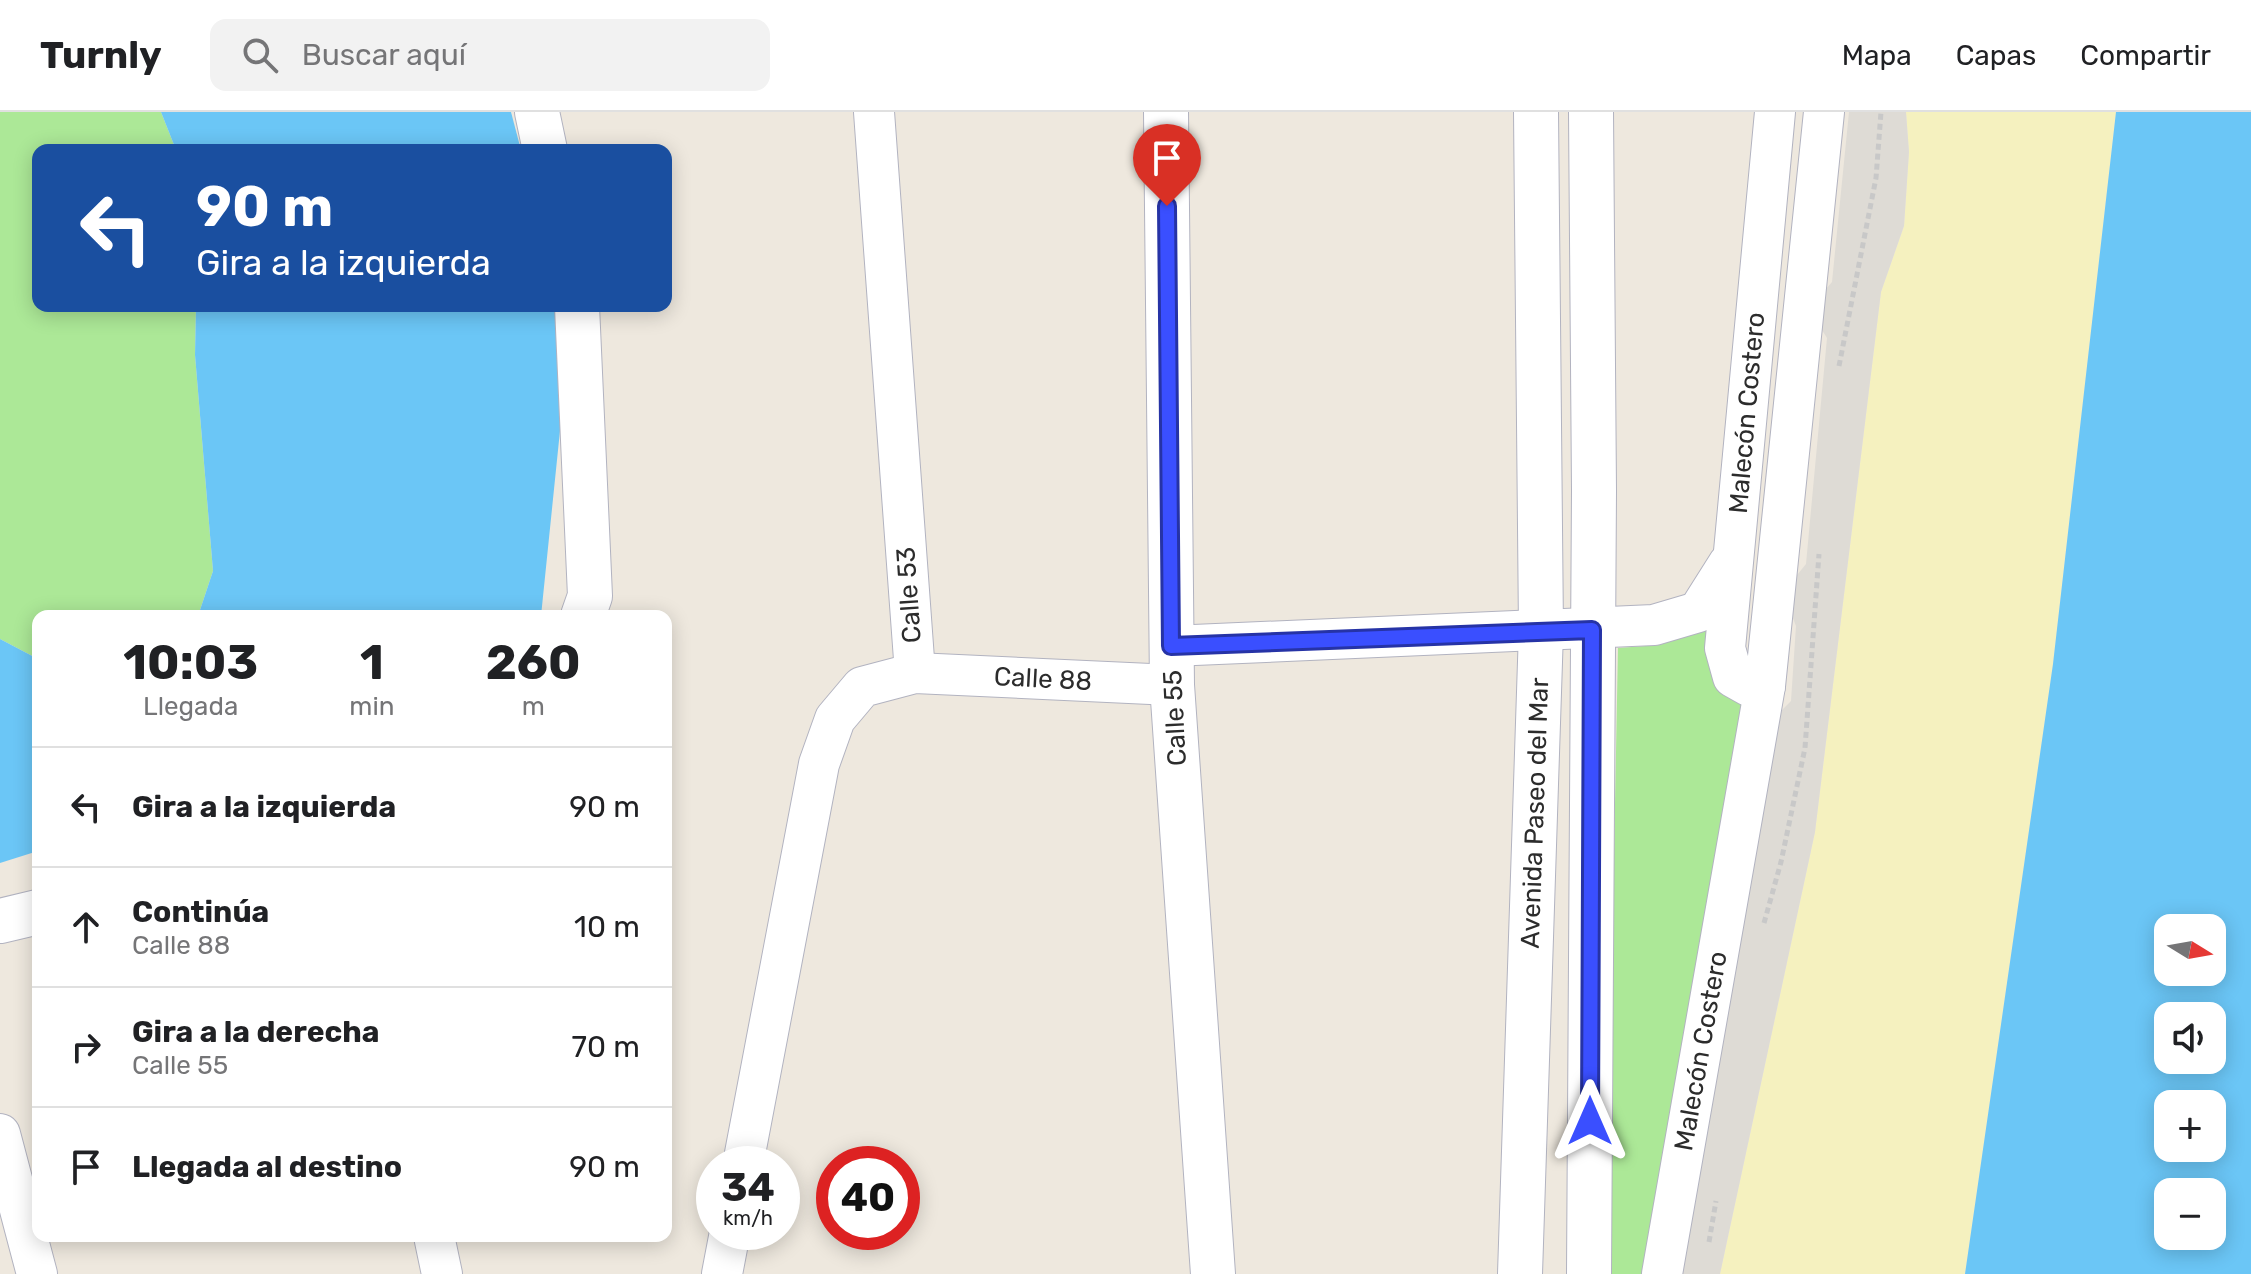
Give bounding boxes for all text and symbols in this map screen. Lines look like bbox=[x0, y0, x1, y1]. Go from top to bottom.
search box bbox=[210, 19, 770, 91]
text: Turnly bbox=[40, 32, 162, 78]
icon: search bbox=[238, 33, 282, 77]
text: Buscar aquí bbox=[302, 37, 466, 73]
text: Mapa bbox=[1842, 39, 1912, 72]
text: Capas bbox=[1956, 39, 2036, 72]
text: Compartir bbox=[2080, 39, 2211, 72]
pin bbox=[1133, 124, 1201, 206]
icon: arrive bbox=[1145, 136, 1189, 180]
text: 90 m bbox=[196, 174, 333, 240]
icon: left bbox=[64, 176, 168, 280]
text: Gira a la izquierda bbox=[196, 241, 491, 284]
street label: Malecón Costero bbox=[1723, 311, 1771, 515]
street label: Calle 53 bbox=[890, 546, 928, 644]
text: 10:03 bbox=[123, 634, 258, 691]
text: 1 bbox=[360, 634, 384, 691]
text: 260 bbox=[486, 634, 581, 691]
street label: Calle 88 bbox=[993, 661, 1093, 697]
street label: Calle 55 bbox=[1157, 669, 1193, 767]
street label: Avenida Paseo del Mar bbox=[1515, 677, 1555, 949]
text: Llegada bbox=[143, 691, 238, 722]
text: min bbox=[349, 691, 394, 722]
text: m bbox=[522, 691, 545, 722]
icon: left bbox=[64, 785, 108, 829]
text: Gira a la izquierda bbox=[132, 789, 396, 825]
text: 90 m bbox=[569, 789, 640, 825]
text: Continúa bbox=[132, 894, 269, 930]
icon: ahead bbox=[64, 905, 108, 949]
text: 10 m bbox=[574, 909, 640, 945]
north arrow bbox=[2154, 914, 2226, 986]
map controls bbox=[2154, 914, 2226, 1250]
text: Calle 88 bbox=[132, 930, 230, 961]
street label: Malecón Costero bbox=[1668, 949, 1734, 1153]
button: sound bbox=[2154, 1002, 2226, 1074]
text: Gira a la derecha bbox=[132, 1014, 379, 1050]
icon: right bbox=[64, 1025, 108, 1069]
text: 70 m bbox=[572, 1029, 640, 1065]
text: Calle 55 bbox=[132, 1050, 228, 1081]
position arrow bbox=[1548, 1079, 1632, 1163]
button: + bbox=[2154, 1090, 2226, 1162]
icon: arrive bbox=[64, 1145, 108, 1189]
speed limit sign: 40 bbox=[816, 1146, 920, 1250]
text: Llegada al destino bbox=[132, 1149, 402, 1185]
text: 90 m bbox=[569, 1149, 640, 1185]
text: 34 bbox=[721, 1164, 775, 1211]
button: − bbox=[2154, 1178, 2226, 1250]
text: km/h bbox=[723, 1206, 773, 1230]

